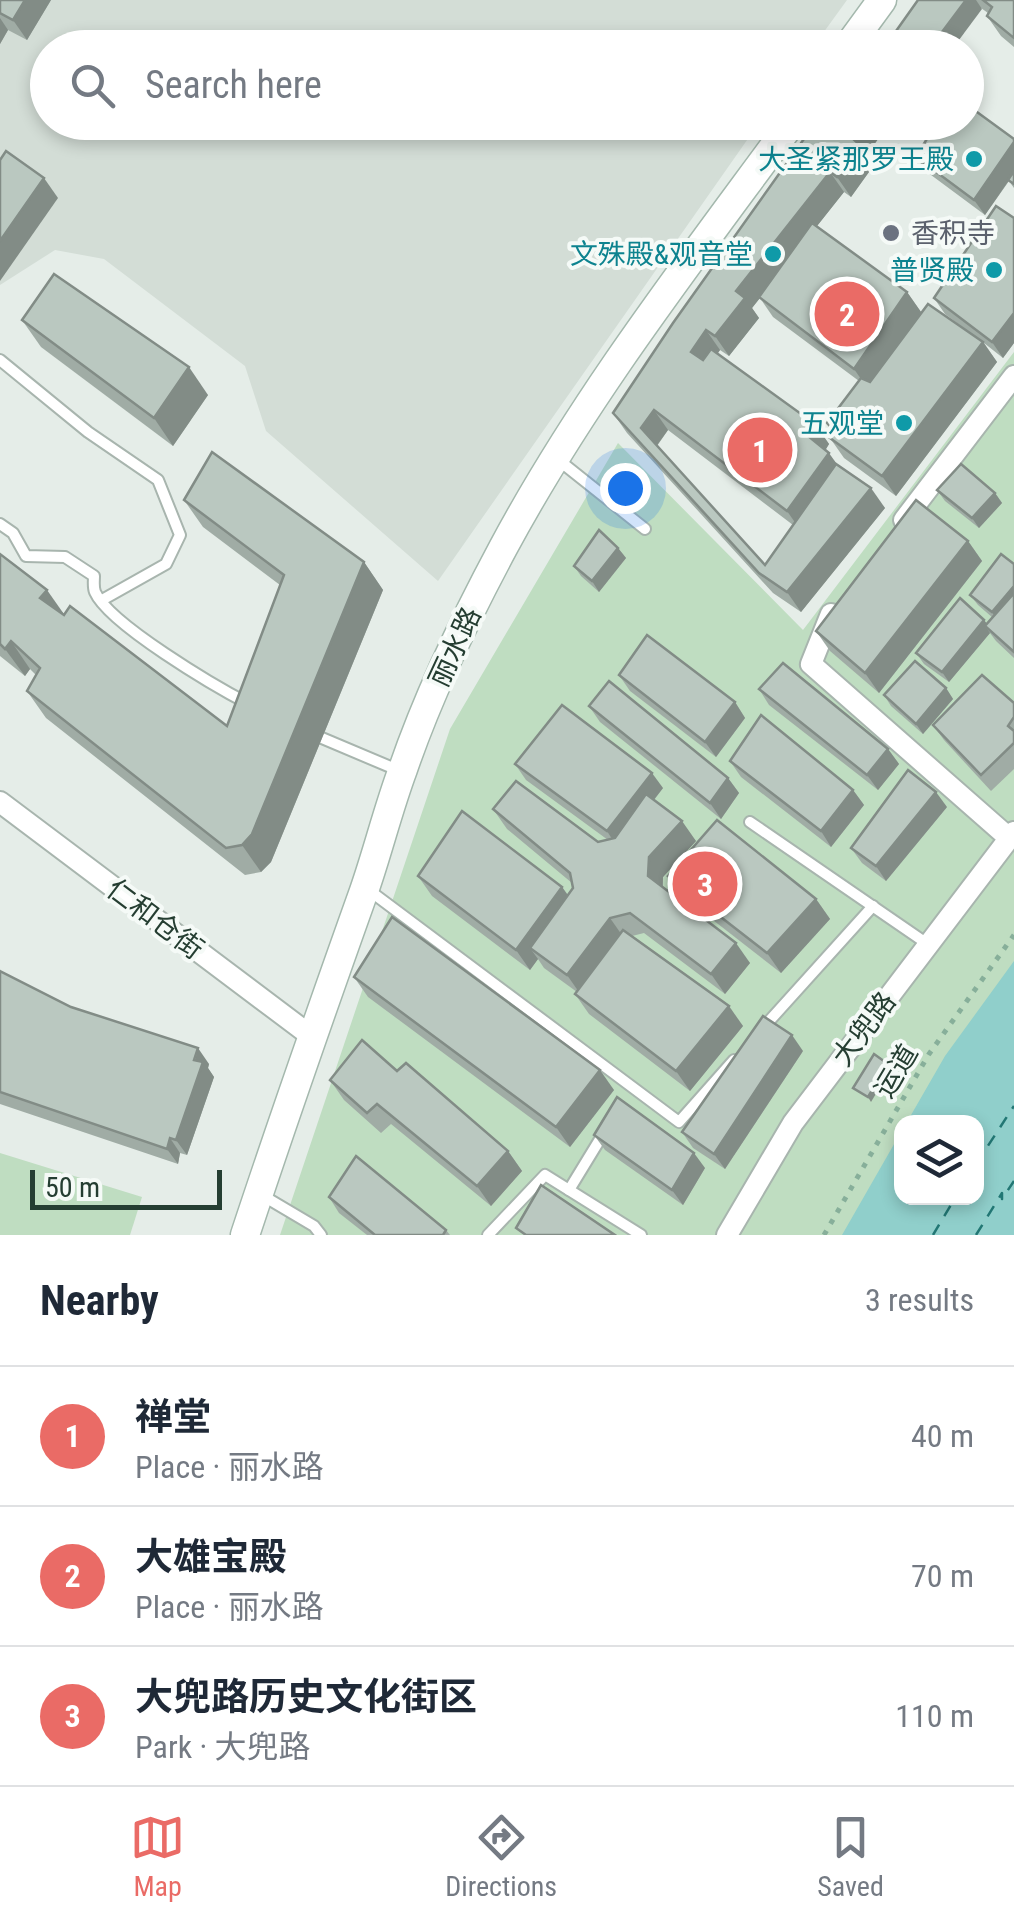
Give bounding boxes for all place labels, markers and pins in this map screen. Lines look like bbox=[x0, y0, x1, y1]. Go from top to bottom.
place label: 大圣紧那罗王殿 bbox=[758, 143, 954, 176]
marker: 大圣紧那罗王殿 bbox=[963, 148, 985, 170]
place label: 香积寺 bbox=[911, 217, 995, 250]
marker: 香积寺 bbox=[880, 222, 902, 244]
place label: 文殊殿&观音堂 bbox=[570, 238, 753, 271]
marker: 文殊殿&观音堂 bbox=[762, 243, 784, 265]
place label: 普贤殿 bbox=[890, 254, 974, 287]
marker: 普贤殿 bbox=[983, 259, 1005, 281]
pin: 2 bbox=[814, 276, 880, 352]
place label: 五观堂 bbox=[800, 407, 884, 440]
pin: 1 bbox=[728, 412, 792, 488]
marker: 五观堂 bbox=[893, 412, 915, 434]
pin: 3 bbox=[672, 846, 738, 922]

